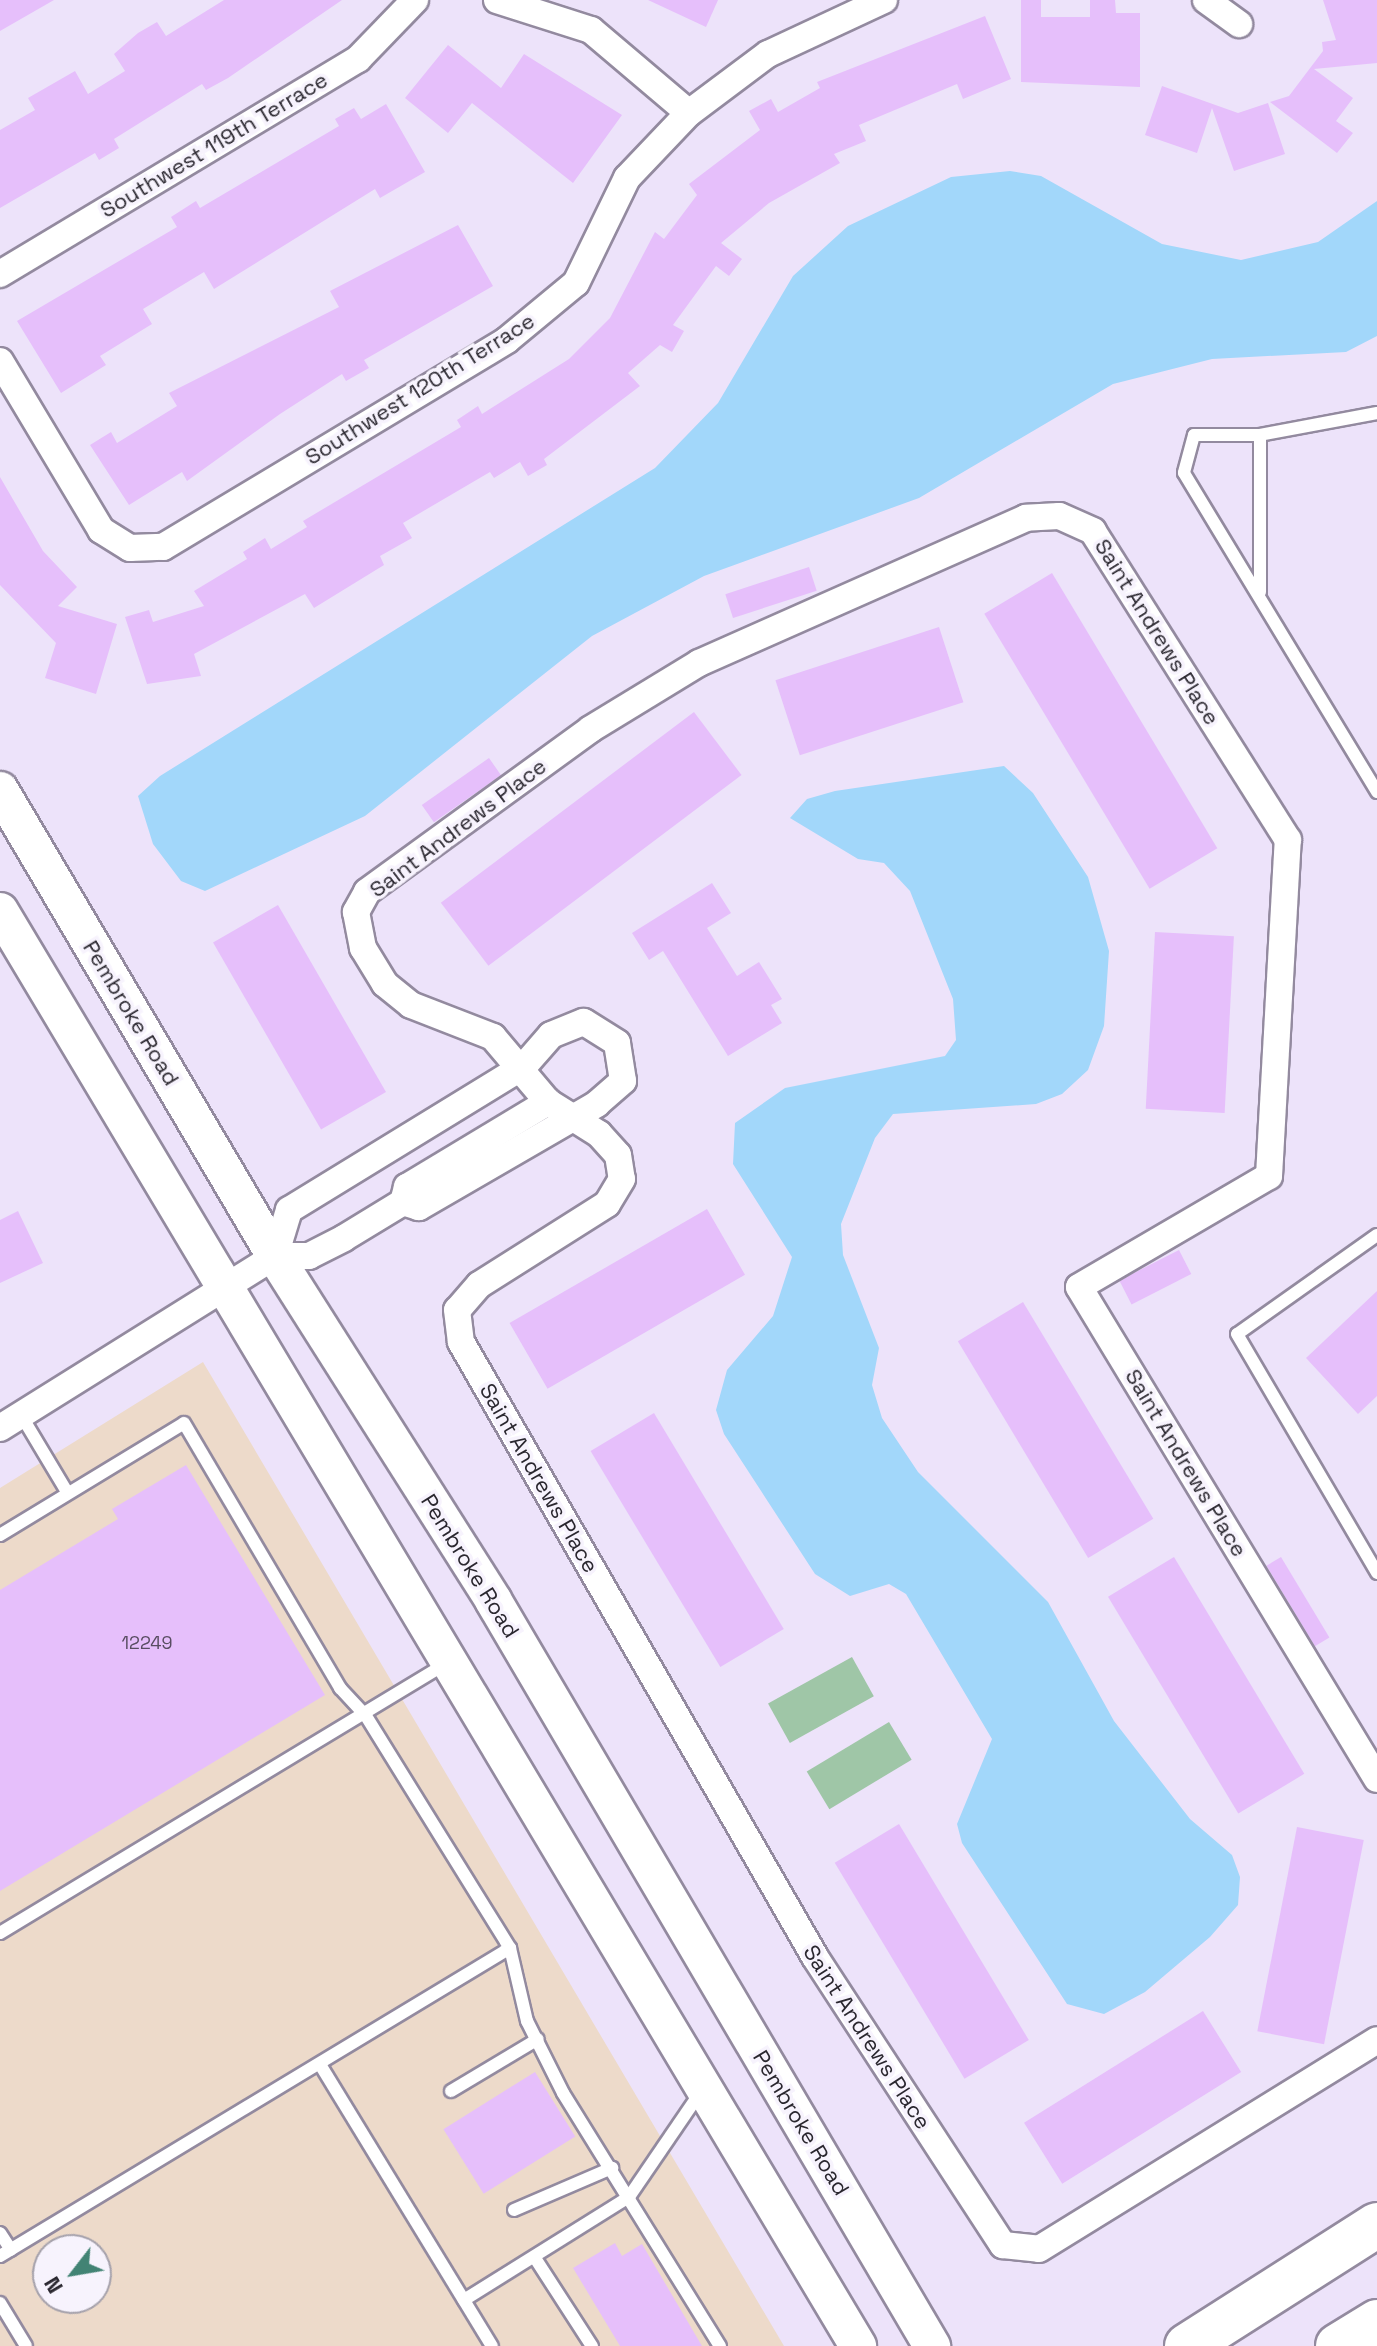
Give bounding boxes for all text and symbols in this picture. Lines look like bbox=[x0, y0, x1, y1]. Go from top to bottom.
street label: Southwest 119th Terrace bbox=[95, 66, 333, 224]
street label: Southwest 120th Terrace bbox=[300, 307, 540, 471]
street label: Saint Andrews Place bbox=[1089, 534, 1225, 730]
street label: Saint Andrews Place bbox=[364, 753, 552, 903]
street label: Pembroke Road bbox=[77, 936, 185, 1090]
street label: Saint Andrews Place bbox=[1119, 1364, 1253, 1562]
street label: Saint Andrews Place bbox=[474, 1378, 604, 1578]
street label: Pembroke Road bbox=[415, 1489, 525, 1643]
house number: 12249 bbox=[122, 1632, 172, 1654]
street label: Saint Andrews Place bbox=[797, 1940, 937, 2134]
street label: Pembroke Road bbox=[747, 2046, 855, 2200]
north arrow bbox=[32, 2234, 112, 2314]
text: N bbox=[37, 2272, 69, 2299]

